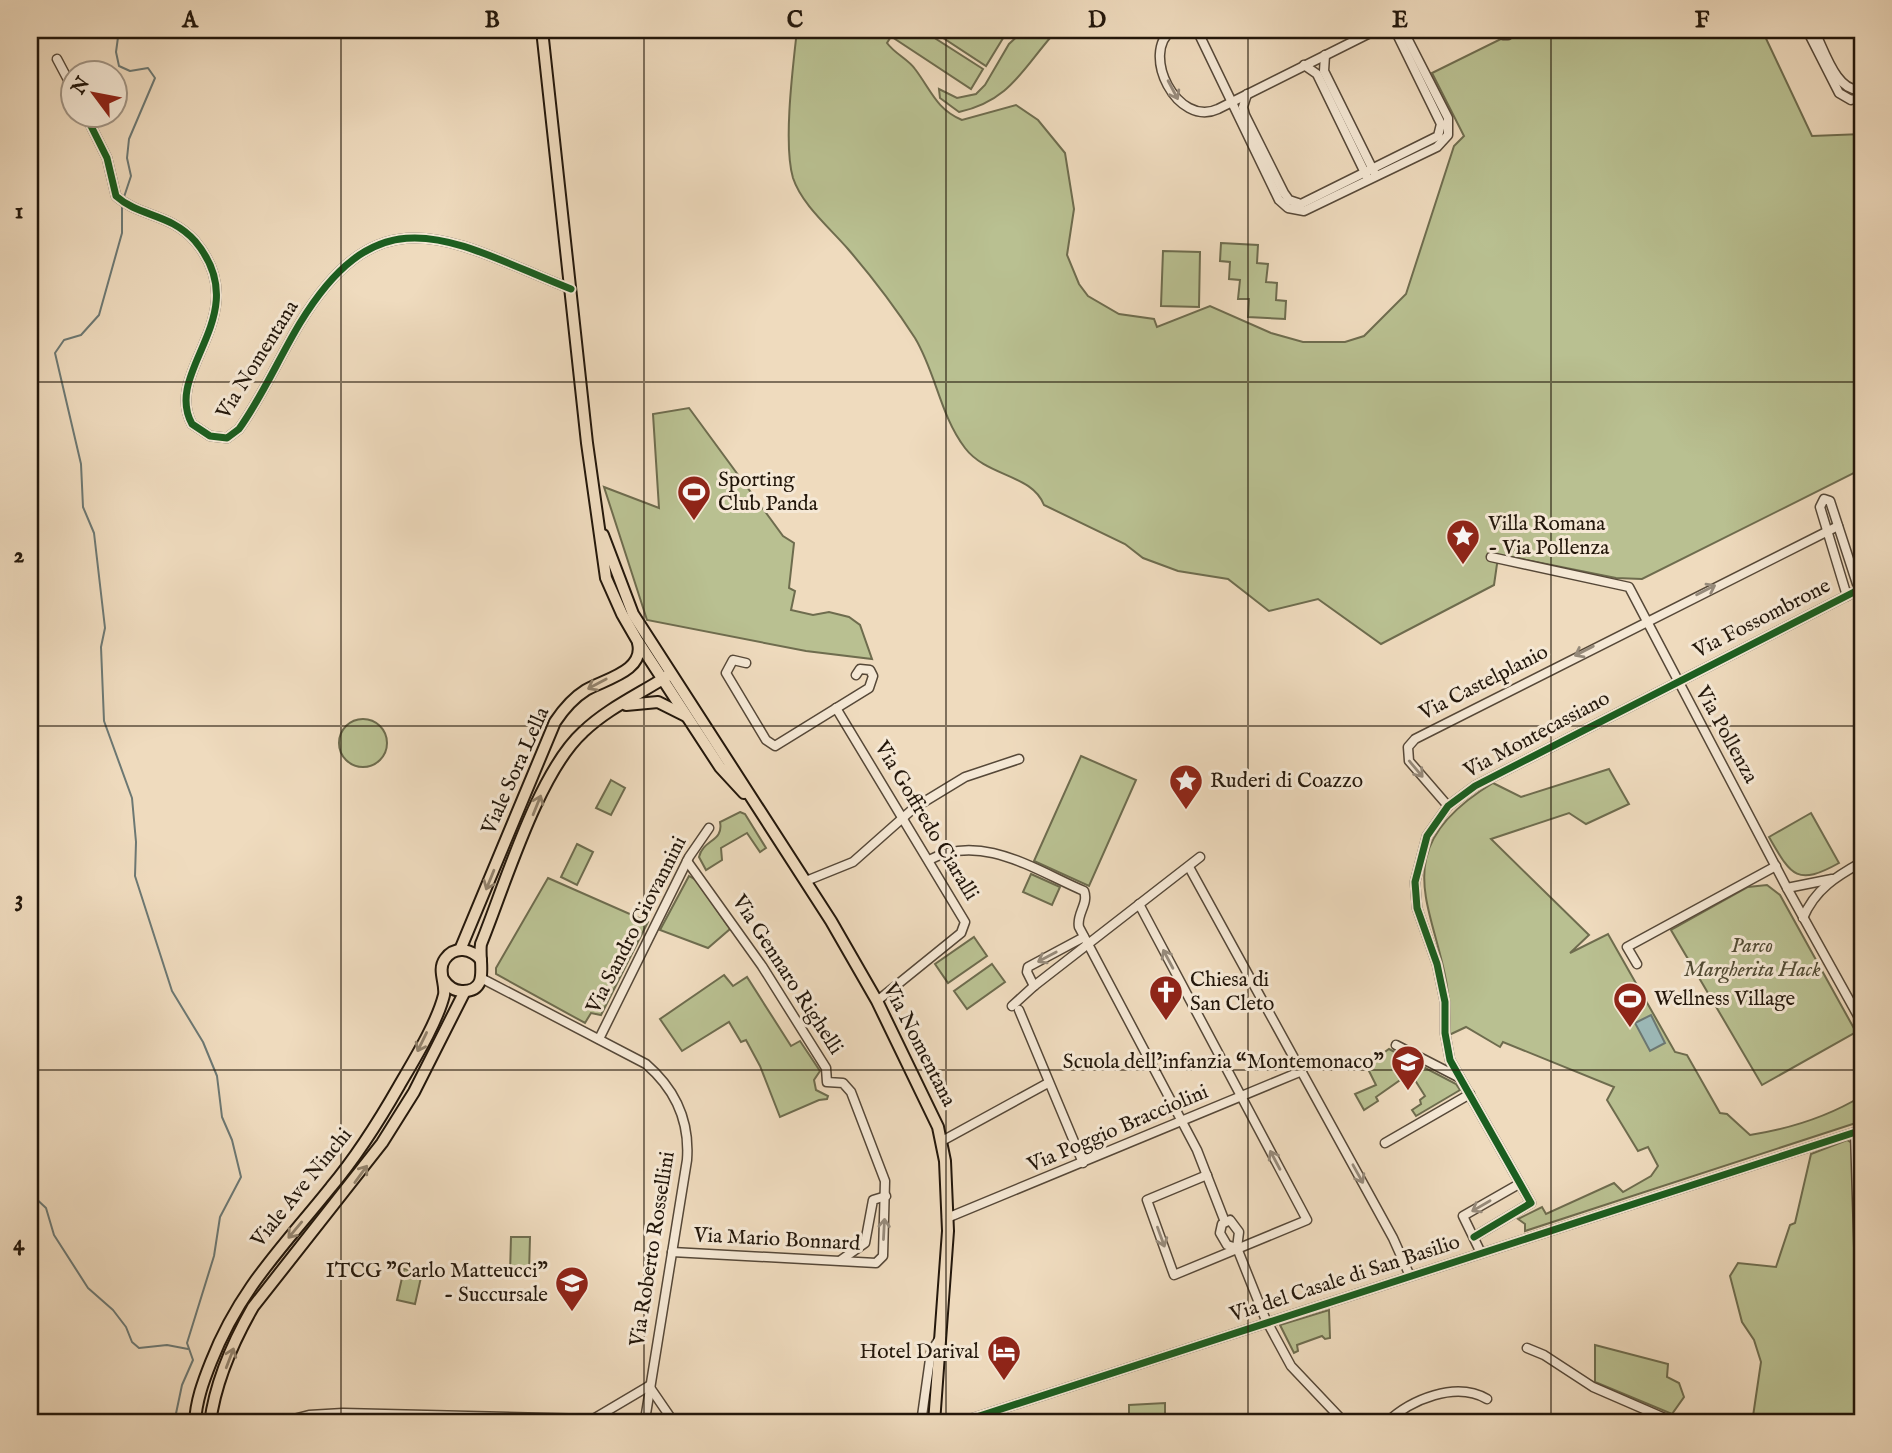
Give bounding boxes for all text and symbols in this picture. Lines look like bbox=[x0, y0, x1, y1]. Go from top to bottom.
text: A bbox=[181, 6, 199, 35]
text: B bbox=[484, 6, 500, 35]
text: C bbox=[787, 6, 804, 35]
text: D bbox=[1088, 6, 1106, 35]
text: E bbox=[1392, 6, 1408, 35]
text: F bbox=[1695, 6, 1710, 35]
north arrow bbox=[60, 60, 130, 130]
text: N bbox=[66, 72, 96, 100]
one-way arrow bbox=[1167, 79, 1180, 100]
text: 1 bbox=[15, 197, 23, 226]
street label: Via Nomentana bbox=[210, 295, 306, 425]
place label: Sporting Club Panda bbox=[718, 467, 819, 518]
sports icon: Sporting Club Panda bbox=[675, 473, 713, 522]
place label: Villa Romana - Via Pollenza bbox=[1487, 511, 1610, 562]
place icon: Villa Romana - Via Pollenza bbox=[1444, 517, 1482, 566]
text: 2 bbox=[14, 541, 25, 570]
street label: Via Fossombrone bbox=[1688, 573, 1836, 666]
one-way arrow bbox=[1695, 582, 1716, 596]
street label: Via Castelplanio bbox=[1414, 639, 1553, 728]
one-way arrow bbox=[1574, 645, 1595, 659]
one-way arrow bbox=[587, 678, 608, 692]
street label: Via Pollenza bbox=[1688, 681, 1764, 789]
street label: Via Montecassiano bbox=[1458, 685, 1615, 785]
street label: Viale Sora Lella bbox=[475, 702, 557, 840]
street label: Via Goffredo Ciaralli bbox=[867, 735, 984, 906]
one-way arrow bbox=[1408, 760, 1424, 778]
place icon: Ruderi di Coazzo bbox=[1167, 762, 1205, 811]
place label: Ruderi di Coazzo bbox=[1210, 768, 1363, 795]
one-way arrow bbox=[532, 795, 545, 817]
street label: Via Sandro Giovannini bbox=[580, 832, 693, 1019]
one-way arrow bbox=[483, 868, 496, 890]
text: 3 bbox=[15, 885, 23, 914]
street label: Via Gennaro Righelli bbox=[725, 889, 849, 1060]
park label: Parco Margherita Hack bbox=[1683, 933, 1821, 984]
one-way arrow bbox=[1161, 949, 1174, 970]
one-way arrow bbox=[1038, 950, 1058, 964]
place label: Chiesa di San Cleto bbox=[1190, 967, 1274, 1018]
church icon: Chiesa di San Cleto bbox=[1147, 973, 1185, 1022]
street label: Via Nomentana bbox=[876, 978, 962, 1112]
sports icon: Wellness Village bbox=[1611, 980, 1649, 1029]
place label: Wellness Village bbox=[1654, 986, 1796, 1013]
one-way arrow bbox=[415, 1031, 429, 1052]
school or university icon: Scuola dell’infanzia “Montemonaco” bbox=[1389, 1043, 1427, 1092]
place label: Scuola dell’infanzia “Montemonaco” bbox=[1063, 1049, 1384, 1076]
street label: Via Poggio Bracciolini bbox=[1023, 1079, 1213, 1180]
street label: Viale Ave Ninchi bbox=[245, 1123, 358, 1254]
street label: Via Roberto Rossellini bbox=[624, 1149, 682, 1350]
one-way arrow bbox=[1267, 1150, 1281, 1170]
one-way arrow bbox=[1352, 1163, 1365, 1184]
one-way arrow bbox=[353, 1165, 368, 1184]
one-way arrow bbox=[1471, 1200, 1492, 1213]
one-way arrow bbox=[878, 1218, 891, 1241]
one-way arrow bbox=[287, 1220, 303, 1238]
street label: Via Mario Bonnard bbox=[692, 1222, 862, 1258]
one-way arrow bbox=[1156, 1226, 1168, 1248]
text: 4 bbox=[13, 1229, 25, 1258]
street label: Via del Casale di San Basilio bbox=[1226, 1229, 1463, 1329]
place label: ITCG "Carlo Matteucci" - Succursale bbox=[326, 1258, 548, 1309]
school or university icon: ITCG "Carlo Matteucci" - Succursale bbox=[553, 1264, 591, 1313]
hotel icon: Hotel Darival bbox=[985, 1333, 1023, 1382]
place label: Hotel Darival bbox=[860, 1339, 979, 1366]
one-way arrow bbox=[224, 1348, 237, 1370]

